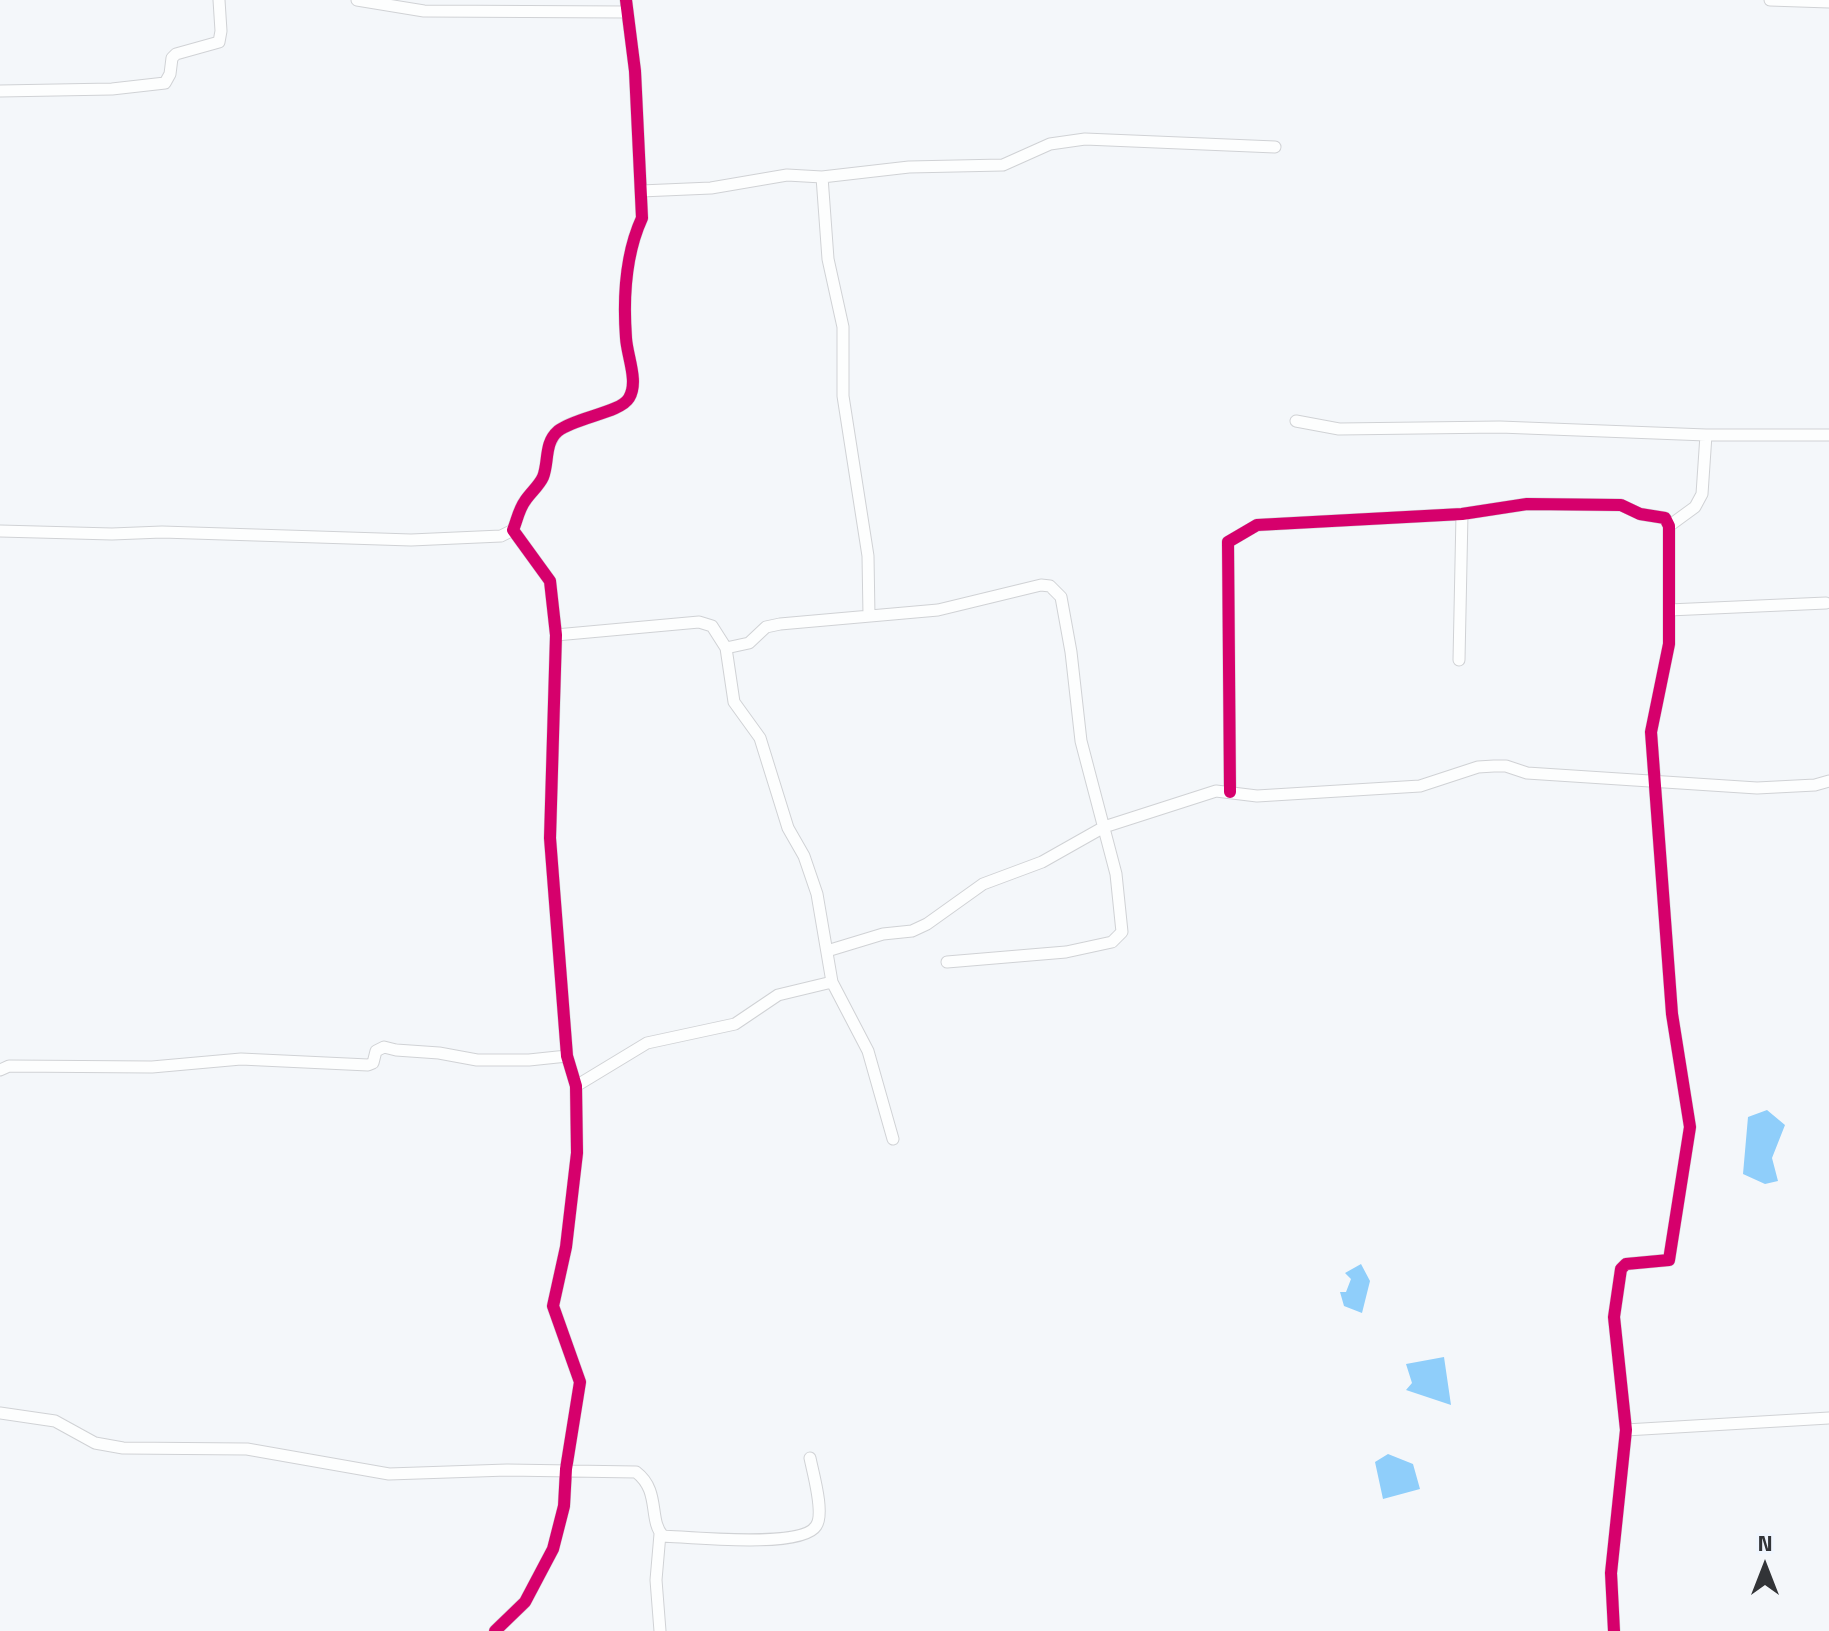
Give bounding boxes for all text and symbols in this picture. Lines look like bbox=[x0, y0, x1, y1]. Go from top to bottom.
text: N bbox=[1757, 1526, 1773, 1560]
north arrow bbox=[1725, 1527, 1805, 1607]

